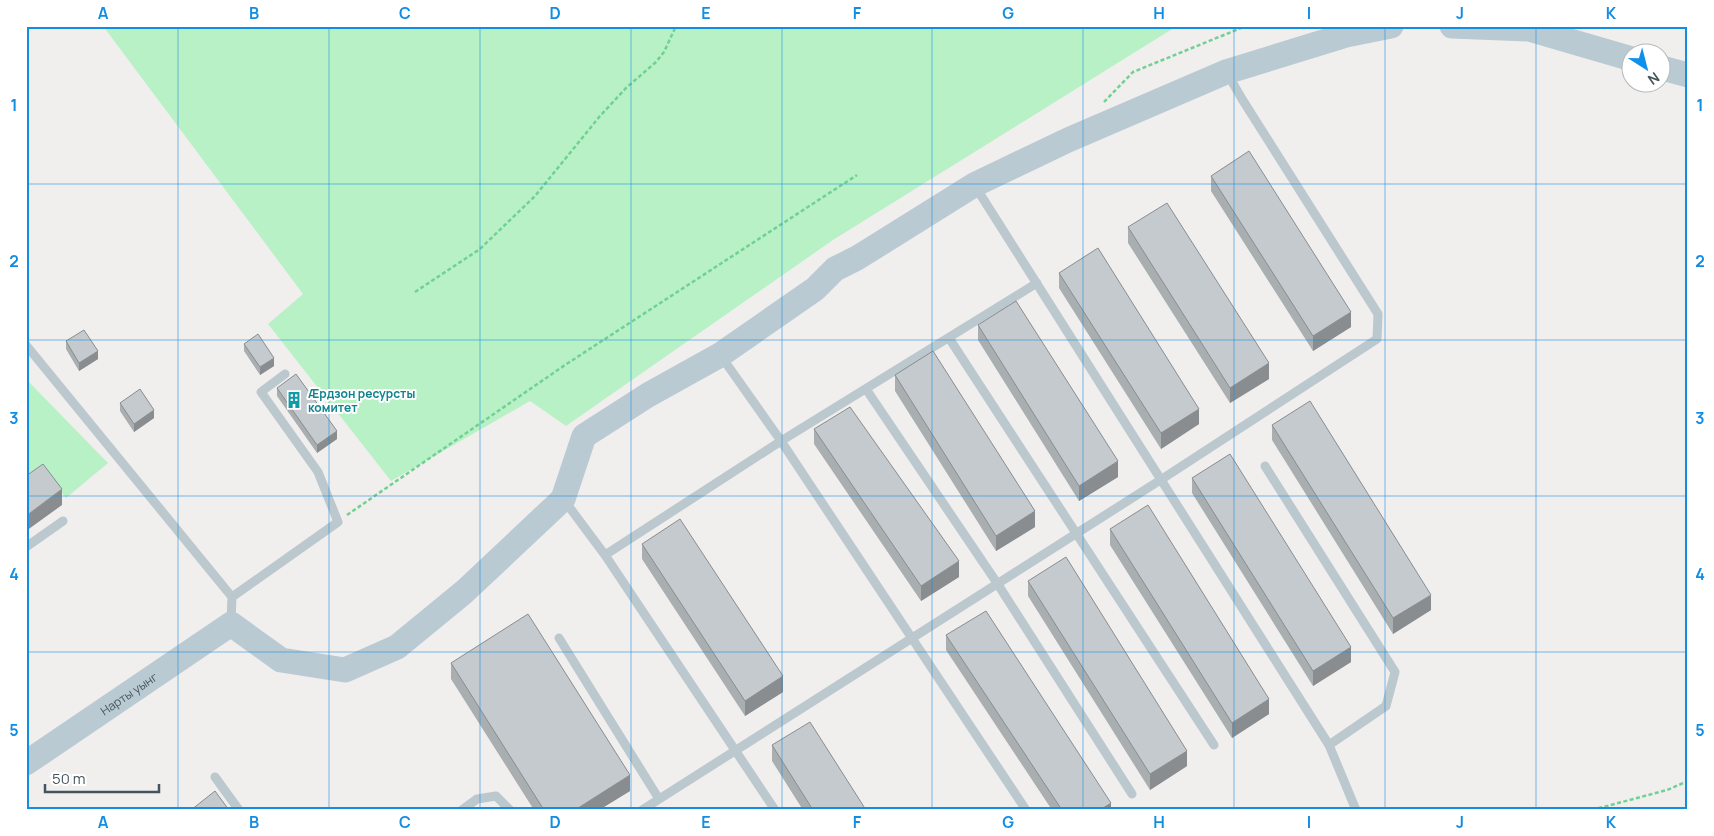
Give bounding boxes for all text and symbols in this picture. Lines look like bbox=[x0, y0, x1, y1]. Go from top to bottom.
text: A bbox=[98, 2, 109, 24]
text: B bbox=[249, 2, 259, 24]
text: C bbox=[399, 2, 411, 24]
text: D bbox=[549, 2, 561, 24]
text: E bbox=[701, 2, 711, 24]
text: F bbox=[853, 2, 862, 24]
text: G bbox=[1002, 2, 1014, 24]
text: H bbox=[1153, 2, 1165, 24]
text: I bbox=[1307, 2, 1311, 24]
text: J bbox=[1456, 2, 1464, 24]
text: K bbox=[1606, 2, 1617, 24]
north arrow bbox=[1622, 42, 1672, 92]
text: N bbox=[1644, 68, 1664, 90]
text: 1 bbox=[10, 94, 18, 116]
text: 1 bbox=[1696, 94, 1704, 116]
text: 2 bbox=[9, 250, 19, 272]
text: 2 bbox=[1695, 250, 1705, 272]
place label: Æрдзон ресурсты комитет bbox=[308, 385, 415, 416]
building icon: Æрдзон ресурсты комитет bbox=[284, 390, 304, 410]
text: 3 bbox=[9, 407, 19, 429]
text: 3 bbox=[1695, 407, 1705, 429]
text: 4 bbox=[9, 563, 19, 585]
text: 4 bbox=[1695, 563, 1705, 585]
street label: Нарты уынг bbox=[97, 668, 161, 719]
text: 5 bbox=[9, 719, 19, 741]
text: 5 bbox=[1695, 719, 1705, 741]
scale bar bbox=[45, 761, 159, 793]
text: 50 m bbox=[52, 768, 86, 789]
text: A bbox=[98, 811, 109, 833]
text: B bbox=[249, 811, 259, 833]
text: C bbox=[399, 811, 411, 833]
text: D bbox=[549, 811, 561, 833]
text: E bbox=[701, 811, 711, 833]
text: F bbox=[853, 811, 862, 833]
text: G bbox=[1002, 811, 1014, 833]
text: H bbox=[1153, 811, 1165, 833]
text: I bbox=[1307, 811, 1311, 833]
text: J bbox=[1456, 811, 1464, 833]
text: K bbox=[1606, 811, 1617, 833]

